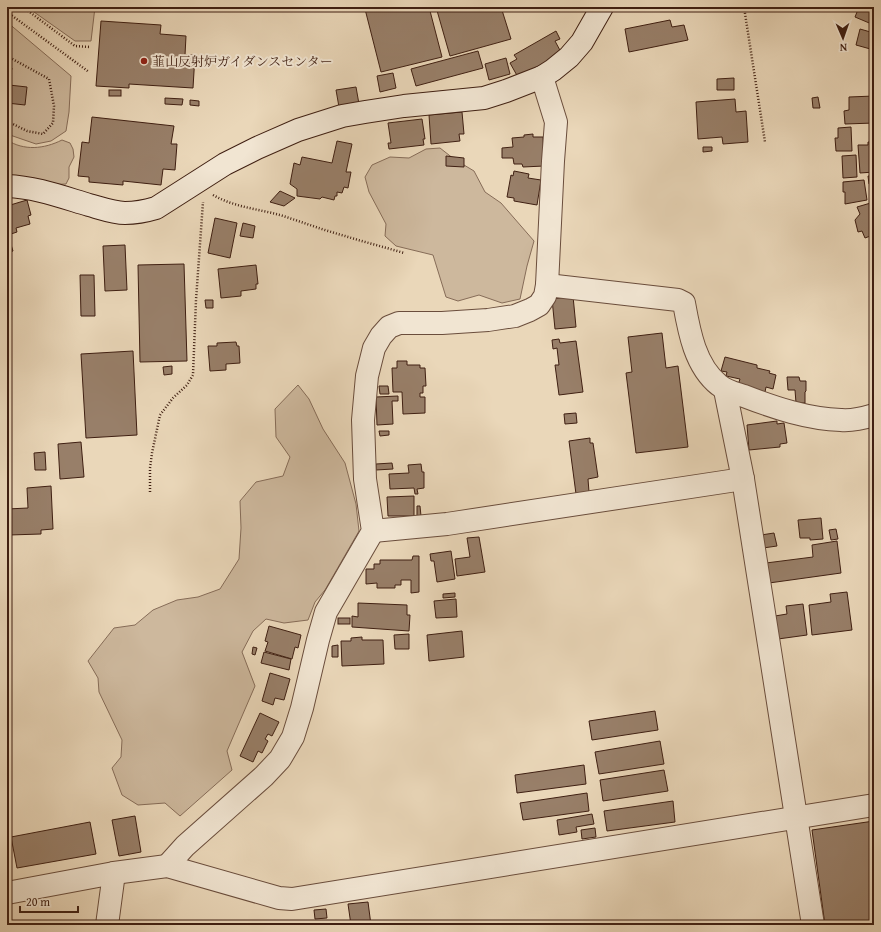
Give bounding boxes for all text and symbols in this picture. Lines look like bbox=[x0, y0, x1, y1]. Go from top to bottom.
north arrow bbox=[823, 18, 863, 58]
text: N bbox=[839, 40, 847, 56]
place label: 韮山反射炉ガイダンスセンター bbox=[152, 52, 333, 71]
marker: 韮山反射炉ガイダンスセンター bbox=[139, 56, 149, 66]
scale bar bbox=[20, 888, 78, 914]
text: 20 m bbox=[26, 893, 50, 910]

